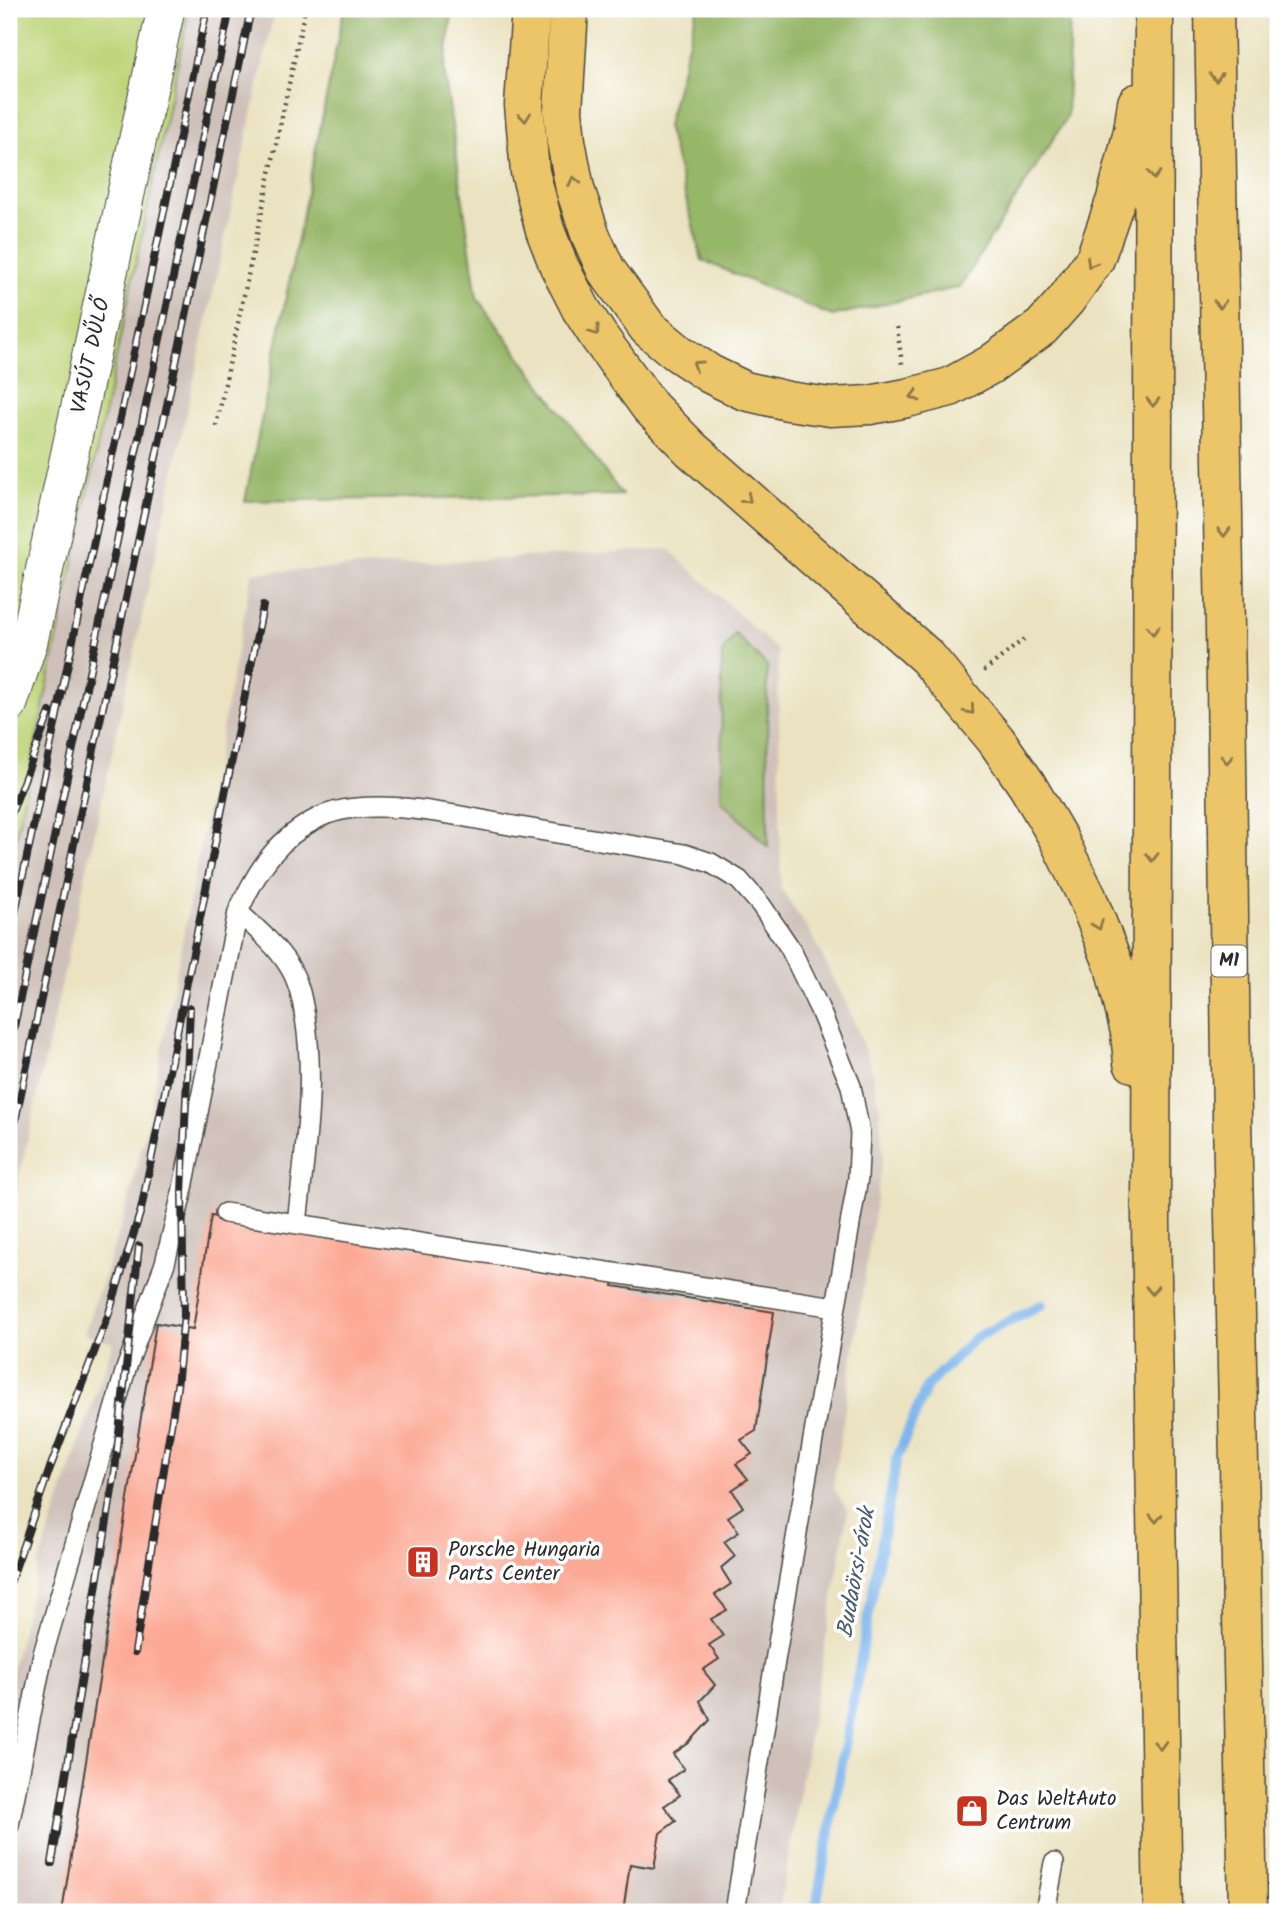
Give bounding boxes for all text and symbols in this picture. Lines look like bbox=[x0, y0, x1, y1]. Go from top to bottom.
one-way arrow bbox=[1208, 72, 1223, 83]
one-way arrow bbox=[517, 112, 532, 123]
one-way arrow bbox=[1146, 170, 1162, 181]
one-way arrow bbox=[567, 175, 582, 187]
one-way arrow bbox=[1086, 255, 1099, 268]
street label: VASÚT DŰLŐ bbox=[62, 293, 120, 417]
one-way arrow bbox=[1212, 299, 1227, 310]
one-way arrow bbox=[587, 323, 599, 336]
one-way arrow bbox=[692, 361, 705, 373]
one-way arrow bbox=[909, 388, 921, 402]
one-way arrow bbox=[1145, 398, 1161, 408]
one-way arrow bbox=[739, 491, 752, 503]
one-way arrow bbox=[1216, 527, 1231, 538]
one-way arrow bbox=[1145, 625, 1161, 636]
one-way arrow bbox=[962, 702, 975, 714]
one-way arrow bbox=[1219, 755, 1235, 765]
one-way arrow bbox=[1144, 853, 1160, 863]
one-way arrow bbox=[1090, 919, 1104, 931]
road number: M1 bbox=[1212, 945, 1246, 976]
one-way arrow bbox=[1144, 1285, 1160, 1296]
water label: Budaörsi-árok bbox=[828, 1502, 887, 1641]
one-way arrow bbox=[1148, 1513, 1164, 1523]
place label: Porsche Hungaria Parts Center bbox=[448, 1534, 600, 1591]
building icon: Porsche Hungaria Parts Center bbox=[404, 1543, 442, 1581]
one-way arrow bbox=[1152, 1740, 1168, 1751]
place label: Das WeltAuto Centrum bbox=[996, 1783, 1116, 1840]
shop icon: Das WeltAuto Centrum bbox=[953, 1792, 991, 1830]

